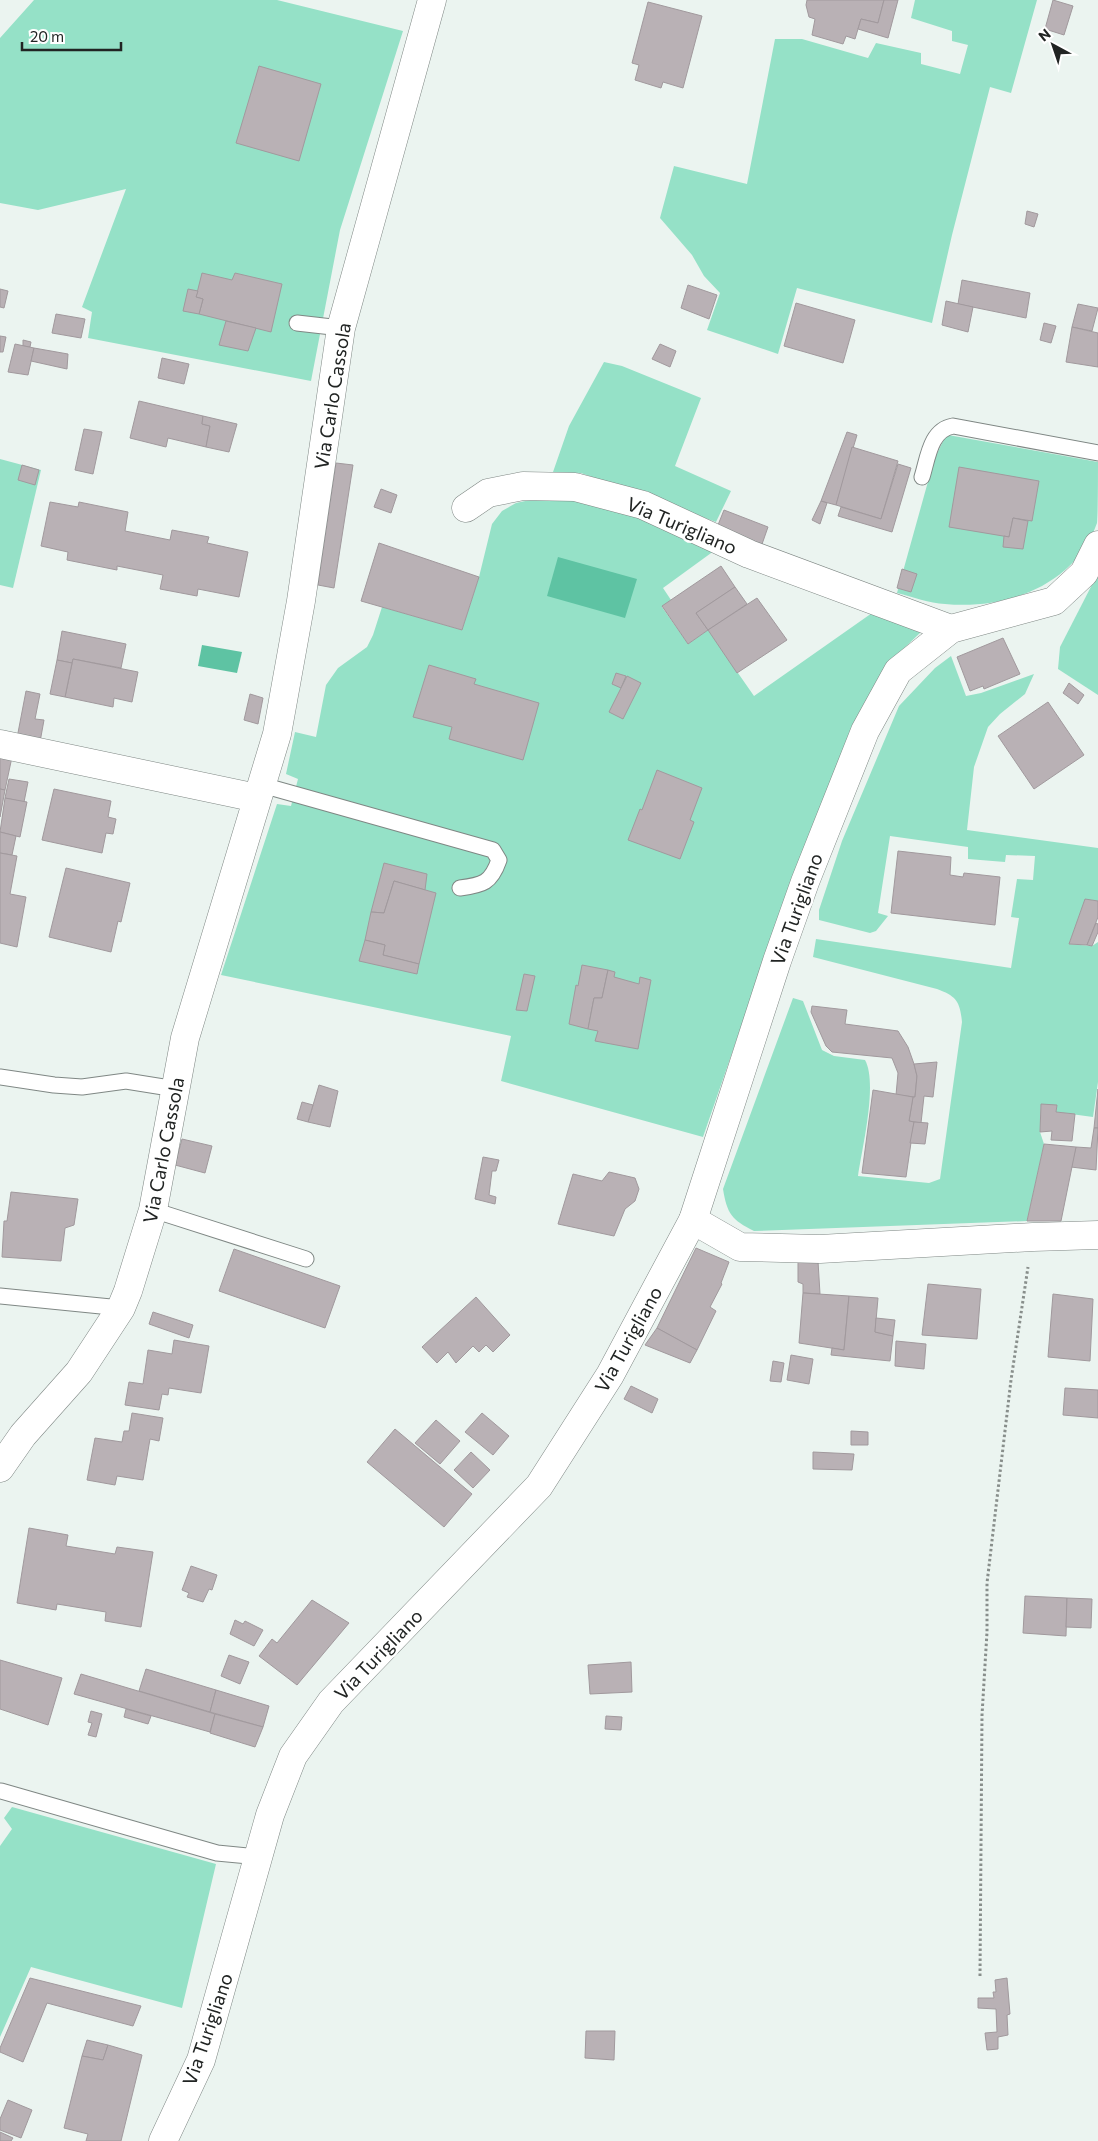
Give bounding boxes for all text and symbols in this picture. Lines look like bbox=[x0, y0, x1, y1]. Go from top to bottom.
scale bar bbox=[22, 20, 121, 52]
north arrow bbox=[1028, 20, 1078, 70]
text: N bbox=[1035, 25, 1054, 45]
text: 20 m bbox=[30, 27, 64, 45]
street label: Via Carlo Cassola bbox=[309, 321, 355, 471]
street label: Via Turigliano bbox=[623, 491, 741, 559]
street label: Via Turigliano bbox=[765, 850, 827, 968]
street label: Via Carlo Cassola bbox=[138, 1075, 188, 1225]
street label: Via Turigliano bbox=[589, 1282, 667, 1396]
street label: Via Turigliano bbox=[329, 1604, 427, 1704]
street label: Via Turigliano bbox=[177, 1970, 237, 2088]

